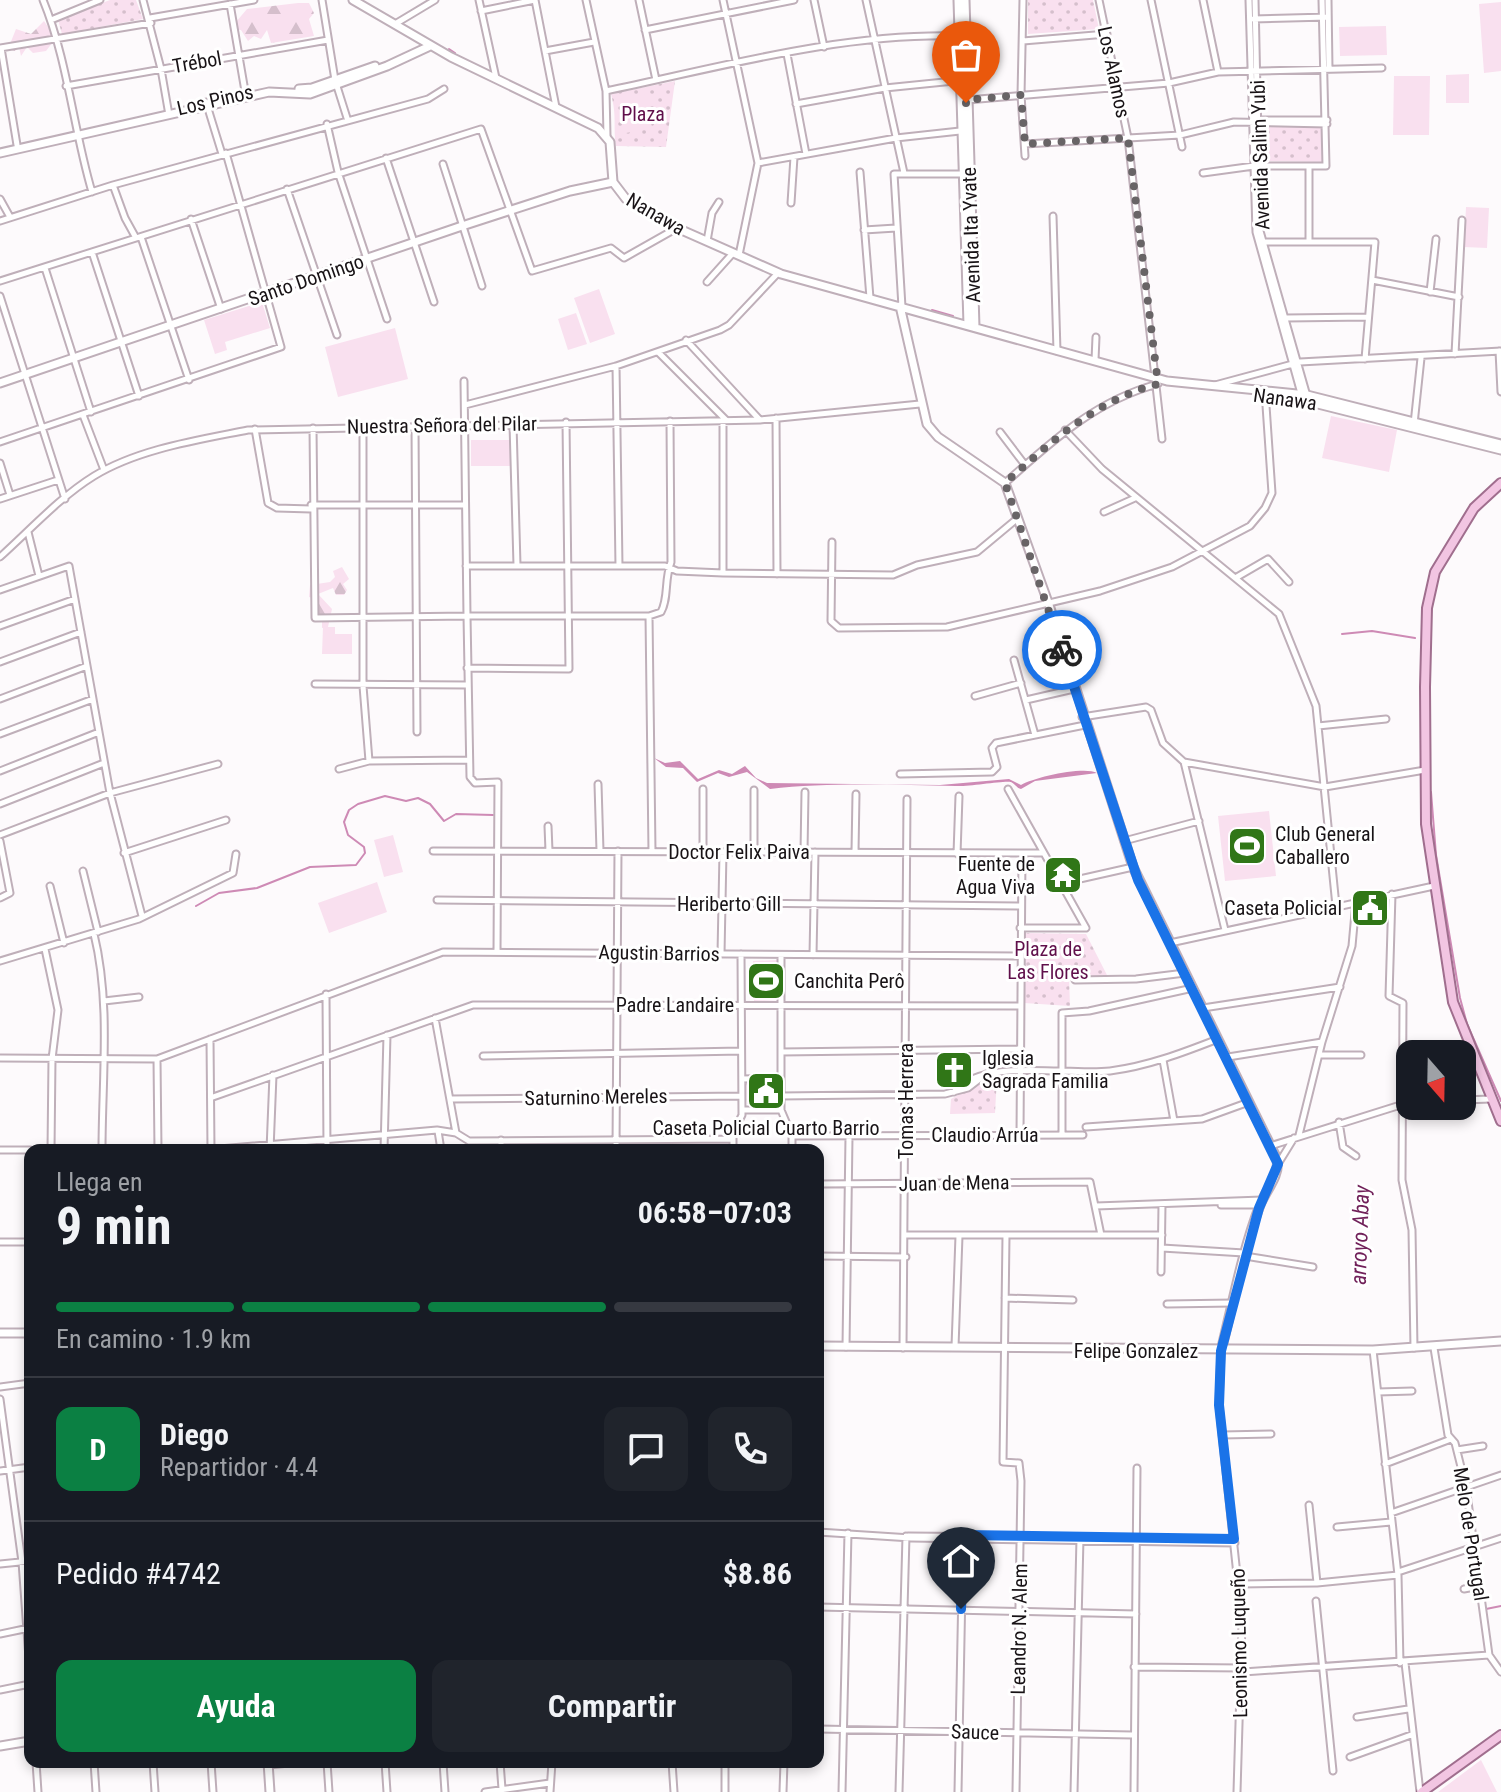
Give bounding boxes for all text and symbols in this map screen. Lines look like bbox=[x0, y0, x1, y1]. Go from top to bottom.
pin bbox=[932, 21, 1000, 103]
street label: Los Alamos bbox=[1093, 24, 1135, 120]
icon: bag bbox=[944, 33, 988, 77]
street label: Trébol bbox=[171, 46, 223, 78]
street label: Los Pinos bbox=[174, 80, 256, 120]
street label: Avenida Salim Yubi bbox=[1245, 80, 1275, 230]
park label: Plaza bbox=[621, 102, 665, 126]
street label: Avenida Ita Yvate bbox=[957, 167, 985, 303]
street label: Nanawa bbox=[622, 188, 690, 240]
street label: Santo Domingo bbox=[245, 249, 367, 311]
street label: Nanawa bbox=[1252, 383, 1318, 415]
street label: Nuestra Señora del Pilar bbox=[347, 411, 537, 439]
courier bbox=[1022, 610, 1102, 690]
icon: bike bbox=[1040, 628, 1084, 672]
place label: Club General Caballero bbox=[1275, 822, 1375, 869]
sports icon: Club General Caballero bbox=[1226, 825, 1268, 867]
street label: Doctor Felix Paiva bbox=[668, 840, 810, 864]
place label: Fuente de Agua Viva bbox=[956, 852, 1035, 899]
temple icon: Fuente de Agua Viva bbox=[1042, 854, 1084, 896]
public building icon: Caseta Policial bbox=[1349, 887, 1391, 929]
street label: Heriberto Gill bbox=[677, 892, 781, 916]
place label: Caseta Policial bbox=[1224, 896, 1342, 920]
park label: Plaza de Las Flores bbox=[1007, 937, 1089, 984]
street label: Agustin Barrios bbox=[598, 940, 720, 966]
sports icon: Canchita Perô bbox=[745, 960, 787, 1002]
place label: Canchita Perô bbox=[794, 969, 904, 993]
street label: Padre Landaire bbox=[616, 993, 734, 1017]
north arrow bbox=[1396, 1040, 1476, 1120]
map controls bbox=[1396, 1040, 1476, 1120]
street label: Tomas Herrera bbox=[894, 1043, 918, 1159]
place label: Iglesia Sagrada Familia bbox=[982, 1046, 1108, 1093]
church icon: Iglesia Sagrada Familia bbox=[933, 1049, 975, 1091]
public building icon: Caseta Policial Cuarto Barrio bbox=[745, 1070, 787, 1112]
street label: Saturnino Mereles bbox=[524, 1084, 668, 1110]
place label: Caseta Policial Cuarto Barrio bbox=[652, 1116, 880, 1140]
street label: Claudio Arrúa bbox=[931, 1123, 1039, 1147]
text: Llega en bbox=[56, 1167, 143, 1197]
street label: Juan de Mena bbox=[898, 1170, 1010, 1196]
water label: arroyo Abay bbox=[1346, 1184, 1374, 1285]
text: 06:58–07:03 bbox=[638, 1195, 792, 1230]
text: 9 min bbox=[56, 1196, 172, 1257]
text: En camino · 1.9 km bbox=[56, 1324, 251, 1354]
street label: Felipe Gonzalez bbox=[1074, 1339, 1198, 1363]
button: chat bbox=[604, 1407, 688, 1491]
button: phone bbox=[708, 1407, 792, 1491]
text: Diego bbox=[160, 1417, 229, 1452]
text: D bbox=[90, 1432, 106, 1467]
text: Repartidor · 4.4 bbox=[160, 1452, 318, 1482]
street label: Melo de Portugal bbox=[1449, 1466, 1493, 1602]
pin bbox=[927, 1527, 995, 1609]
icon: home bbox=[939, 1539, 983, 1583]
text: Pedido #4742 bbox=[56, 1556, 221, 1591]
text: $8.86 bbox=[723, 1556, 792, 1591]
street label: Leandro N. Alem bbox=[1006, 1563, 1032, 1695]
street label: Leonismo Luqueño bbox=[1226, 1568, 1252, 1718]
button: Ayuda bbox=[56, 1660, 416, 1752]
button: Compartir bbox=[432, 1660, 792, 1752]
street label: Sauce bbox=[950, 1719, 1000, 1745]

